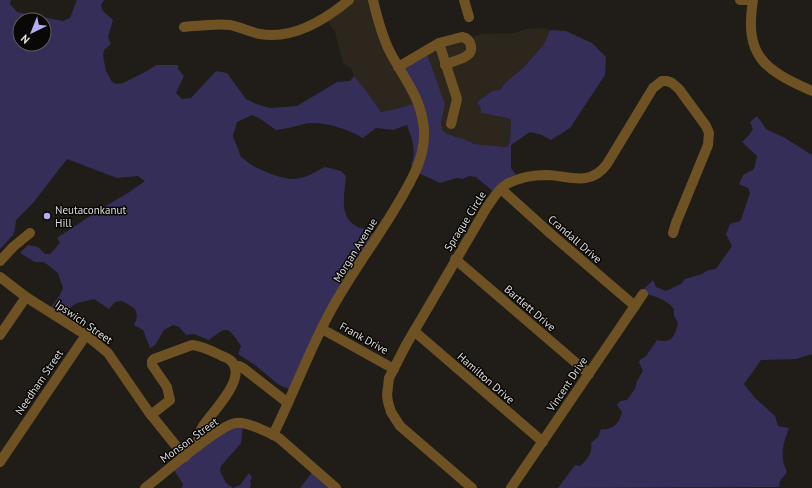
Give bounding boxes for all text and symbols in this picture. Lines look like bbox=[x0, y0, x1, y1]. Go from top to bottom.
north arrow bbox=[12, 12, 52, 52]
text: N bbox=[18, 32, 33, 47]
street label: Spraque Circle bbox=[441, 188, 489, 254]
place label: Neutaconkanut Hill bbox=[55, 203, 126, 230]
marker: Neutaconkanut Hill bbox=[42, 211, 52, 221]
street label: Crandall Drive bbox=[545, 212, 605, 266]
street label: Morgan Avenue bbox=[330, 215, 380, 285]
street label: Bartlett Drive bbox=[501, 282, 559, 334]
street label: Ipswich Street bbox=[53, 297, 116, 347]
street label: Frank Drive bbox=[337, 319, 391, 357]
street label: Needham Street bbox=[12, 346, 66, 417]
street label: Hamilton Drive bbox=[455, 349, 518, 407]
street label: Vincent Drive bbox=[543, 354, 591, 415]
street label: Monson Street bbox=[157, 414, 221, 466]

